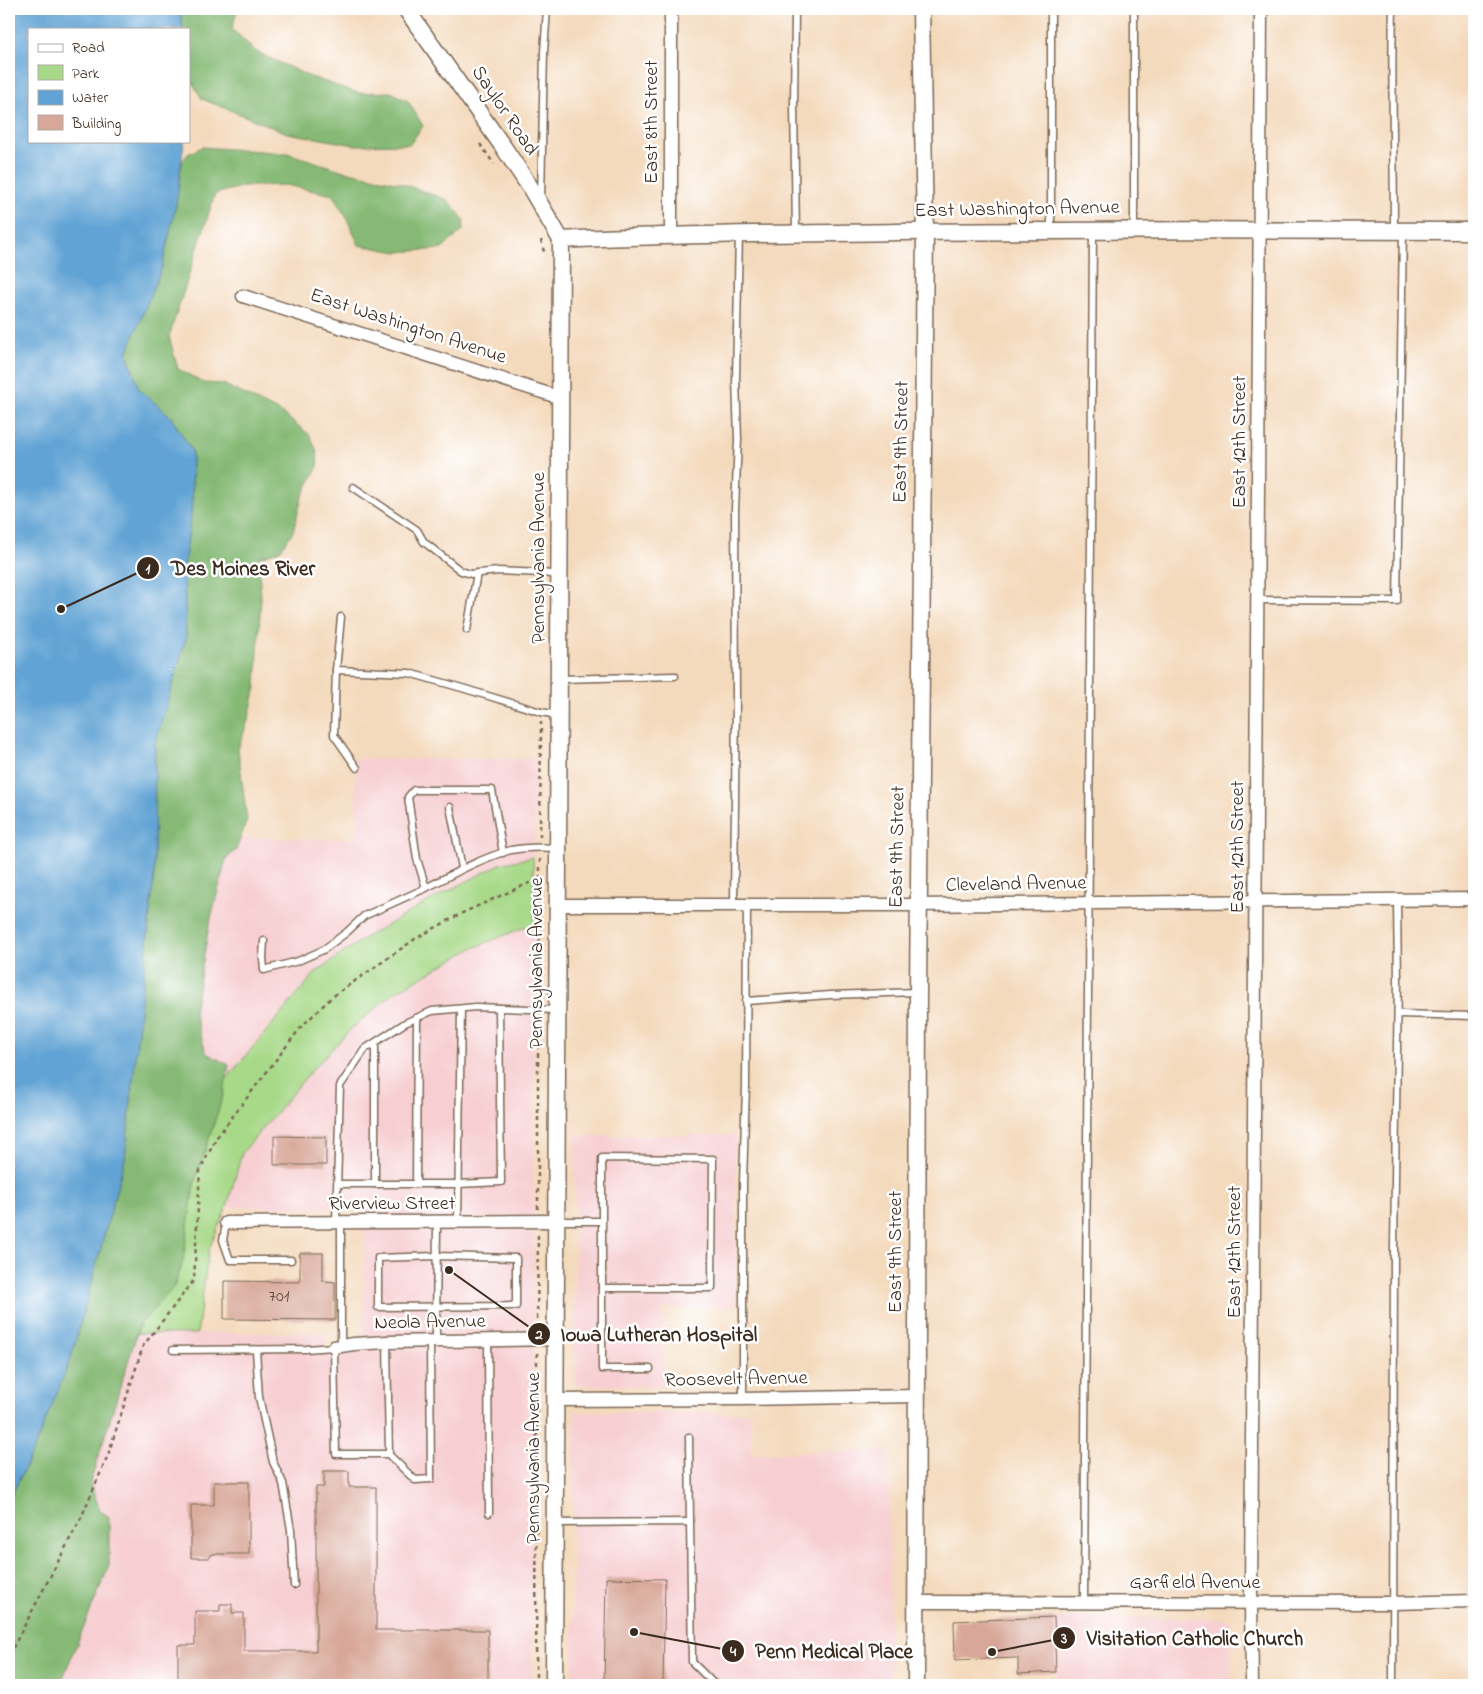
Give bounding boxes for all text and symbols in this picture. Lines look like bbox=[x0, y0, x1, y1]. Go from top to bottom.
legend bbox=[28, 28, 190, 142]
text: Road bbox=[72, 37, 105, 59]
street label: Saylor Road bbox=[463, 60, 545, 162]
street label: East 8th Street bbox=[638, 60, 667, 184]
text: Park bbox=[72, 63, 100, 85]
text: Water bbox=[72, 87, 108, 109]
text: Building bbox=[71, 113, 121, 136]
street label: East Washington Avenue bbox=[914, 194, 1120, 227]
street label: East Washington Avenue bbox=[306, 282, 510, 373]
street label: East 12th Street bbox=[1226, 375, 1255, 508]
street label: East 9th Street bbox=[886, 380, 918, 503]
street label: Pennsylvania Avenue bbox=[525, 472, 554, 644]
callout: Des Moines River bbox=[136, 550, 325, 586]
text: Des Moines River bbox=[170, 555, 315, 585]
text: 1 bbox=[146, 558, 151, 580]
street label: East 12th Street bbox=[1224, 780, 1253, 913]
street label: East 9th Street bbox=[882, 785, 914, 908]
street label: Cleveland Avenue bbox=[945, 869, 1087, 901]
street label: Pennsylvania Avenue bbox=[523, 877, 552, 1049]
street label: East 12th Street bbox=[1221, 1185, 1250, 1318]
street label: Riverview Street bbox=[329, 1190, 456, 1219]
street label: East 9th Street bbox=[882, 1190, 911, 1313]
house number: 701 bbox=[269, 1284, 290, 1310]
street label: Neola Avenue bbox=[374, 1308, 486, 1338]
callout: Iowa Lutheran Hospital bbox=[526, 1316, 768, 1352]
text: Iowa Lutheran Hospital bbox=[561, 1321, 758, 1351]
text: 2 bbox=[534, 1324, 543, 1346]
street label: Roosevelt Avenue bbox=[664, 1364, 808, 1396]
street label: Pennsylvania Avenue bbox=[520, 1372, 549, 1544]
street label: Garfield Avenue bbox=[1130, 1569, 1260, 1598]
callout: Visitation Catholic Church bbox=[1052, 1620, 1313, 1656]
text: Visitation Catholic Church bbox=[1086, 1625, 1303, 1655]
text: 3 bbox=[1060, 1628, 1067, 1650]
callout: Penn Medical Place bbox=[720, 1633, 923, 1669]
text: Penn Medical Place bbox=[755, 1638, 914, 1668]
text: 4 bbox=[729, 1641, 737, 1663]

